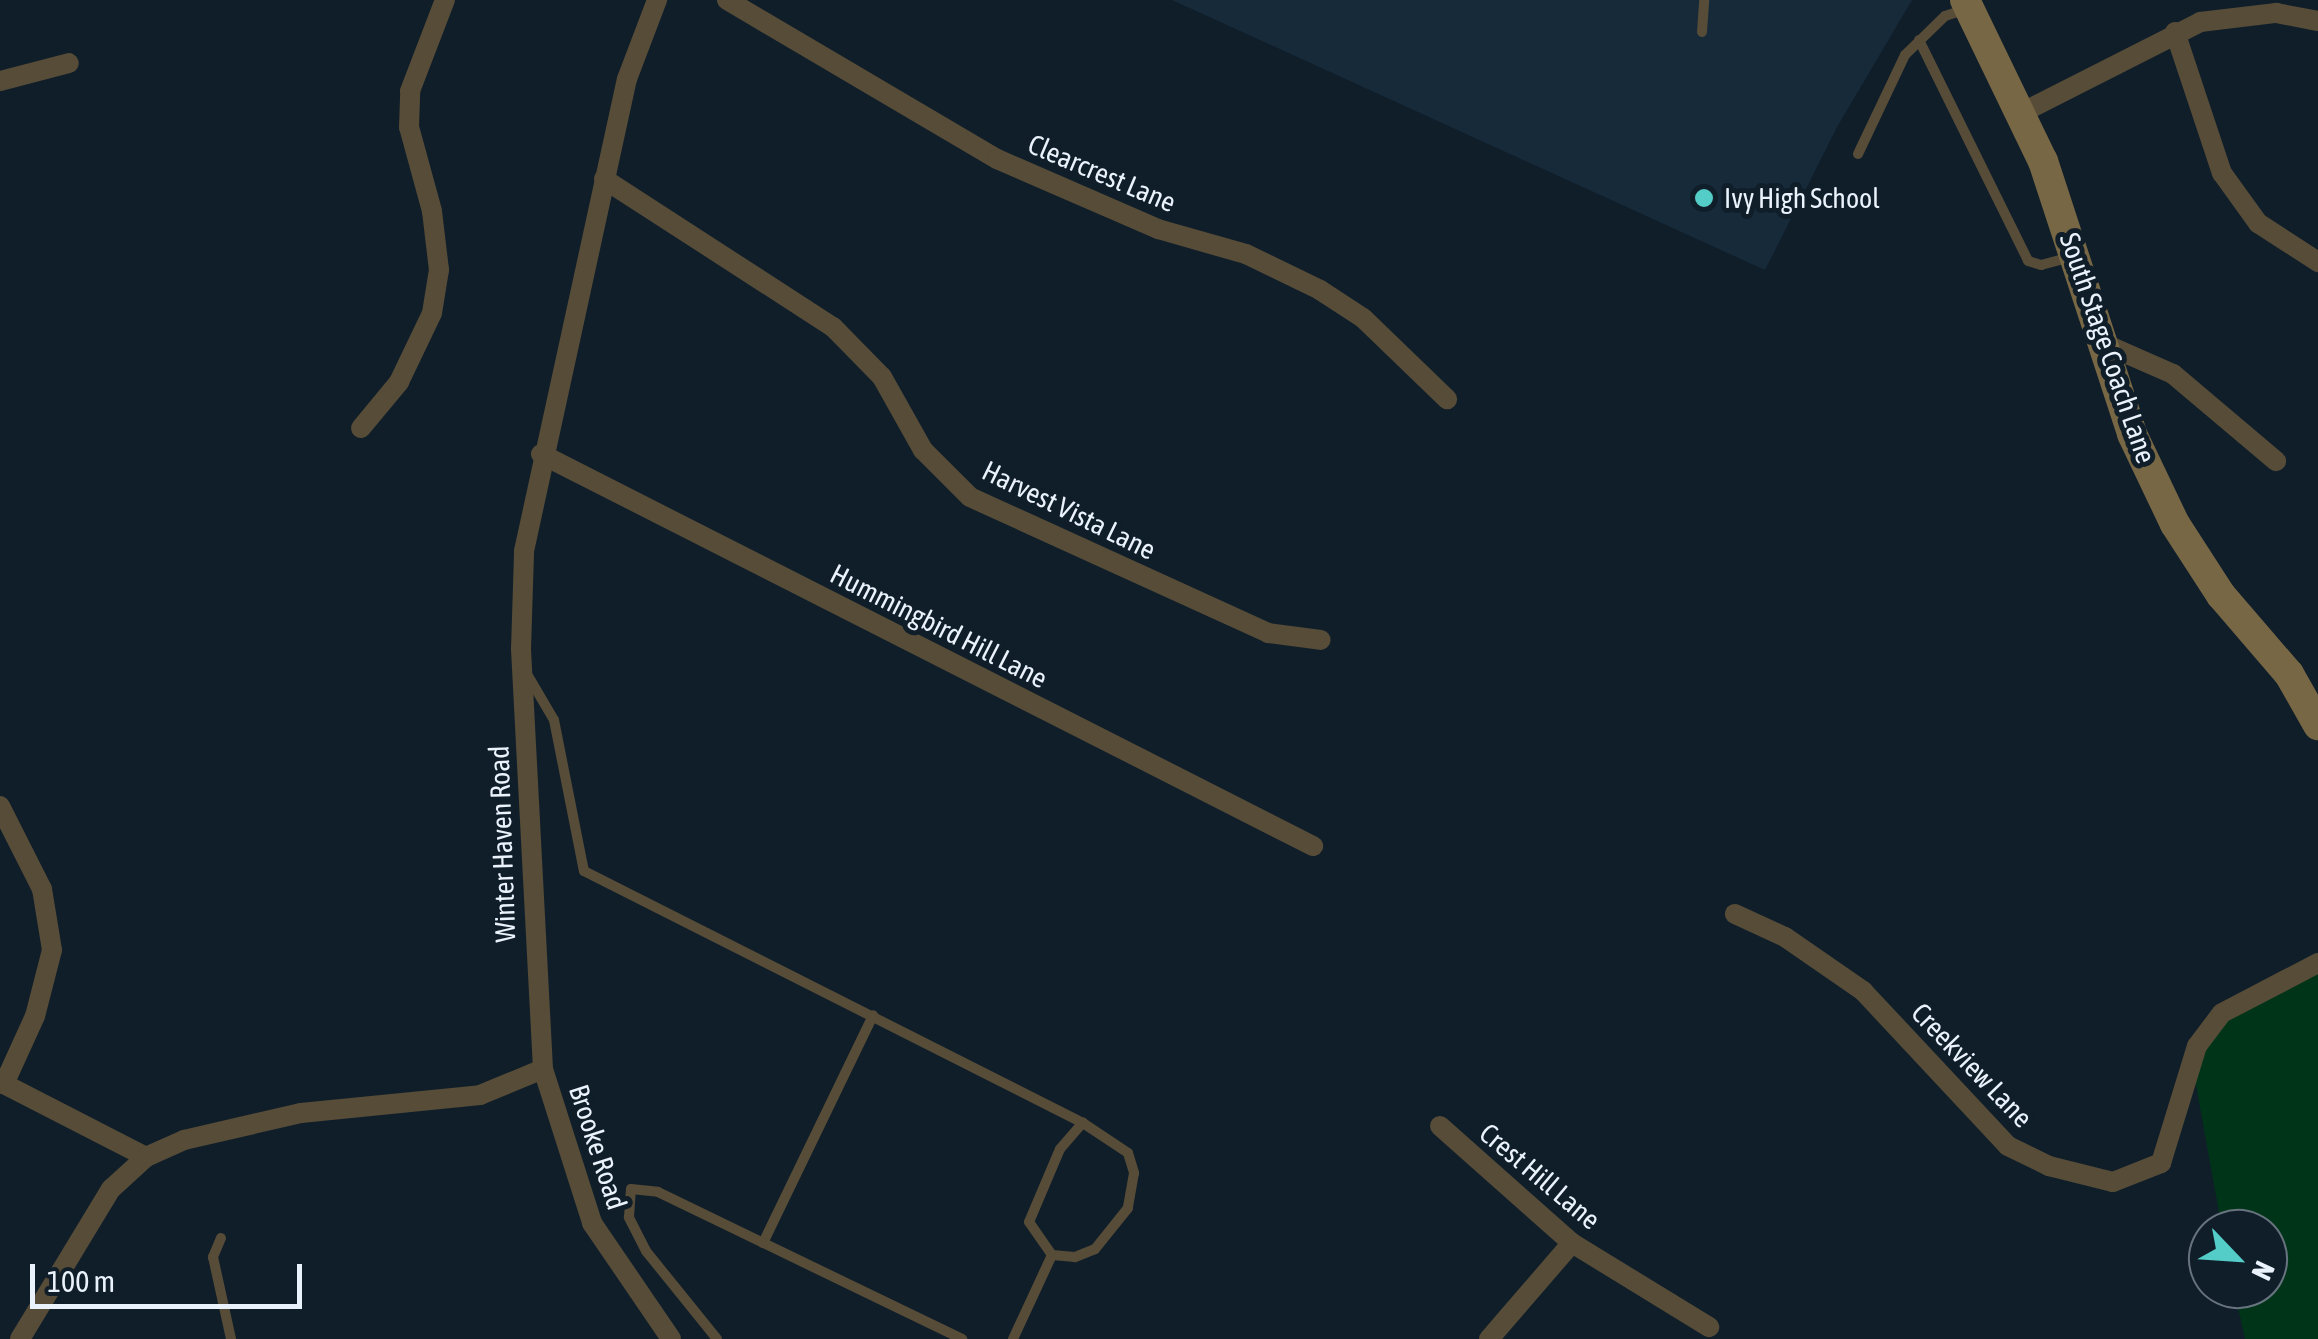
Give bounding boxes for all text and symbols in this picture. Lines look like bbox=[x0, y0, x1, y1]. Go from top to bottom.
street label: Clearcrest Lane bbox=[1023, 127, 1181, 219]
place label: Ivy High School bbox=[1724, 181, 1880, 215]
marker: Ivy High School bbox=[1693, 187, 1715, 209]
street label: South Stage Coach Lane bbox=[2053, 228, 2163, 468]
street label: Harvest Vista Lane bbox=[977, 454, 1161, 566]
street label: Hummingbird Hill Lane bbox=[825, 557, 1053, 695]
street label: Winter Haven Road bbox=[482, 745, 522, 943]
street label: Creekview Lane bbox=[1904, 996, 2040, 1134]
street label: Brooke Road bbox=[562, 1080, 634, 1214]
street label: Crest Hill Lane bbox=[1473, 1116, 1607, 1236]
north arrow bbox=[2188, 1209, 2288, 1309]
scale bar bbox=[35, 1244, 308, 1306]
text: N bbox=[2245, 1257, 2281, 1285]
text: 100 m bbox=[47, 1264, 115, 1298]

